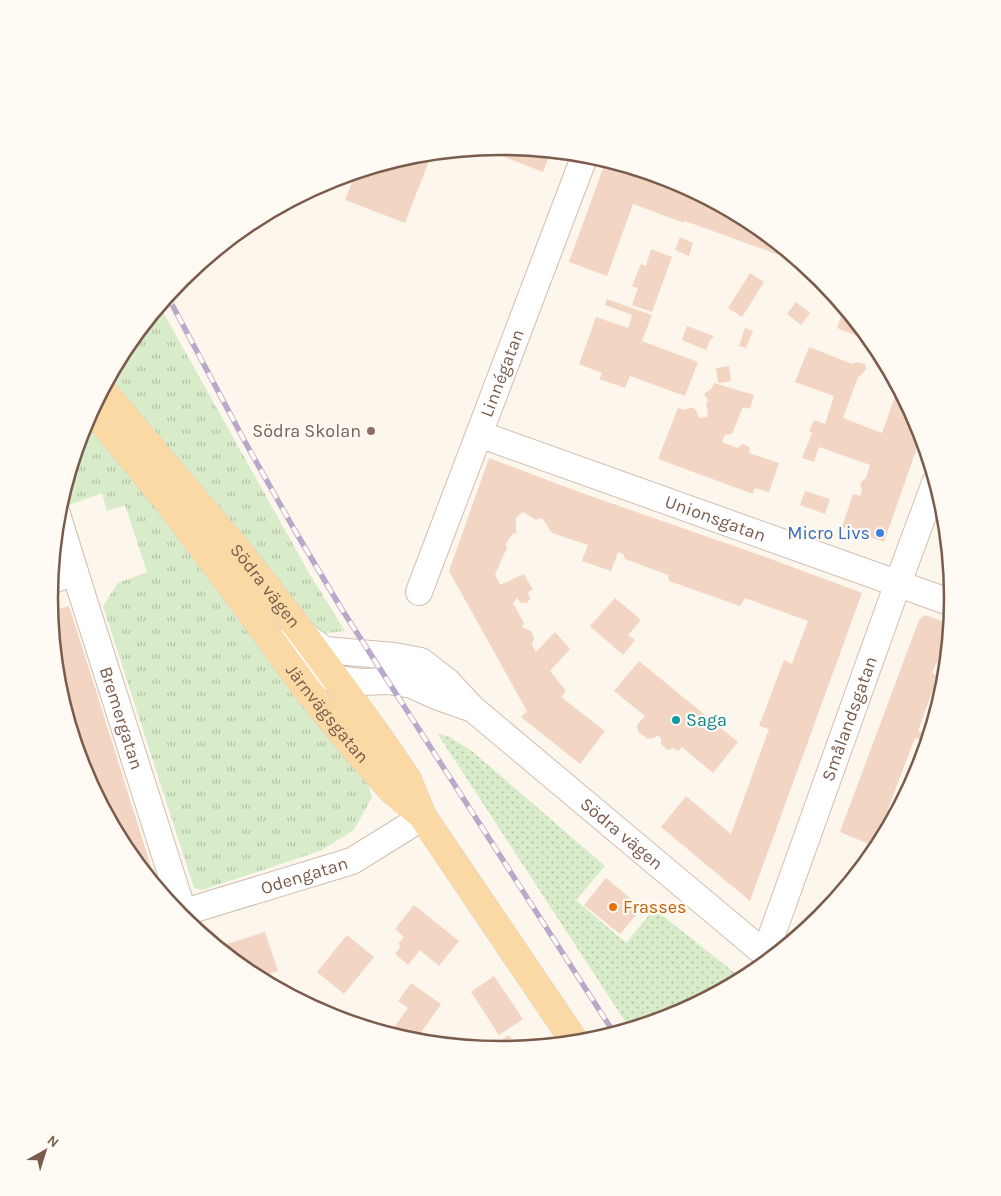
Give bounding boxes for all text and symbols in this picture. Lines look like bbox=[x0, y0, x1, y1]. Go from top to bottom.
street label: Linnégatan bbox=[475, 326, 529, 420]
place label: Södra Skolan bbox=[252, 420, 361, 442]
marker: Södra Skolan bbox=[365, 425, 377, 437]
street label: Unionsgatan bbox=[662, 490, 769, 547]
place label: Micro Livs bbox=[787, 522, 870, 544]
marker: Micro Livs bbox=[874, 527, 886, 539]
street label: Södra vägen bbox=[225, 539, 305, 632]
street label: Smålandsgatan bbox=[817, 653, 882, 784]
street label: Järnvägsgatan bbox=[281, 660, 374, 768]
street label: Bremergatan bbox=[95, 664, 148, 772]
place label: Saga bbox=[686, 709, 727, 731]
marker: Saga bbox=[670, 714, 682, 726]
street label: Södra vägen bbox=[576, 793, 668, 875]
street label: Odengatan bbox=[258, 852, 351, 899]
place label: Frasses bbox=[623, 896, 686, 918]
marker: Frasses bbox=[607, 901, 619, 913]
north arrow bbox=[20, 1126, 70, 1176]
text: N bbox=[44, 1132, 62, 1151]

